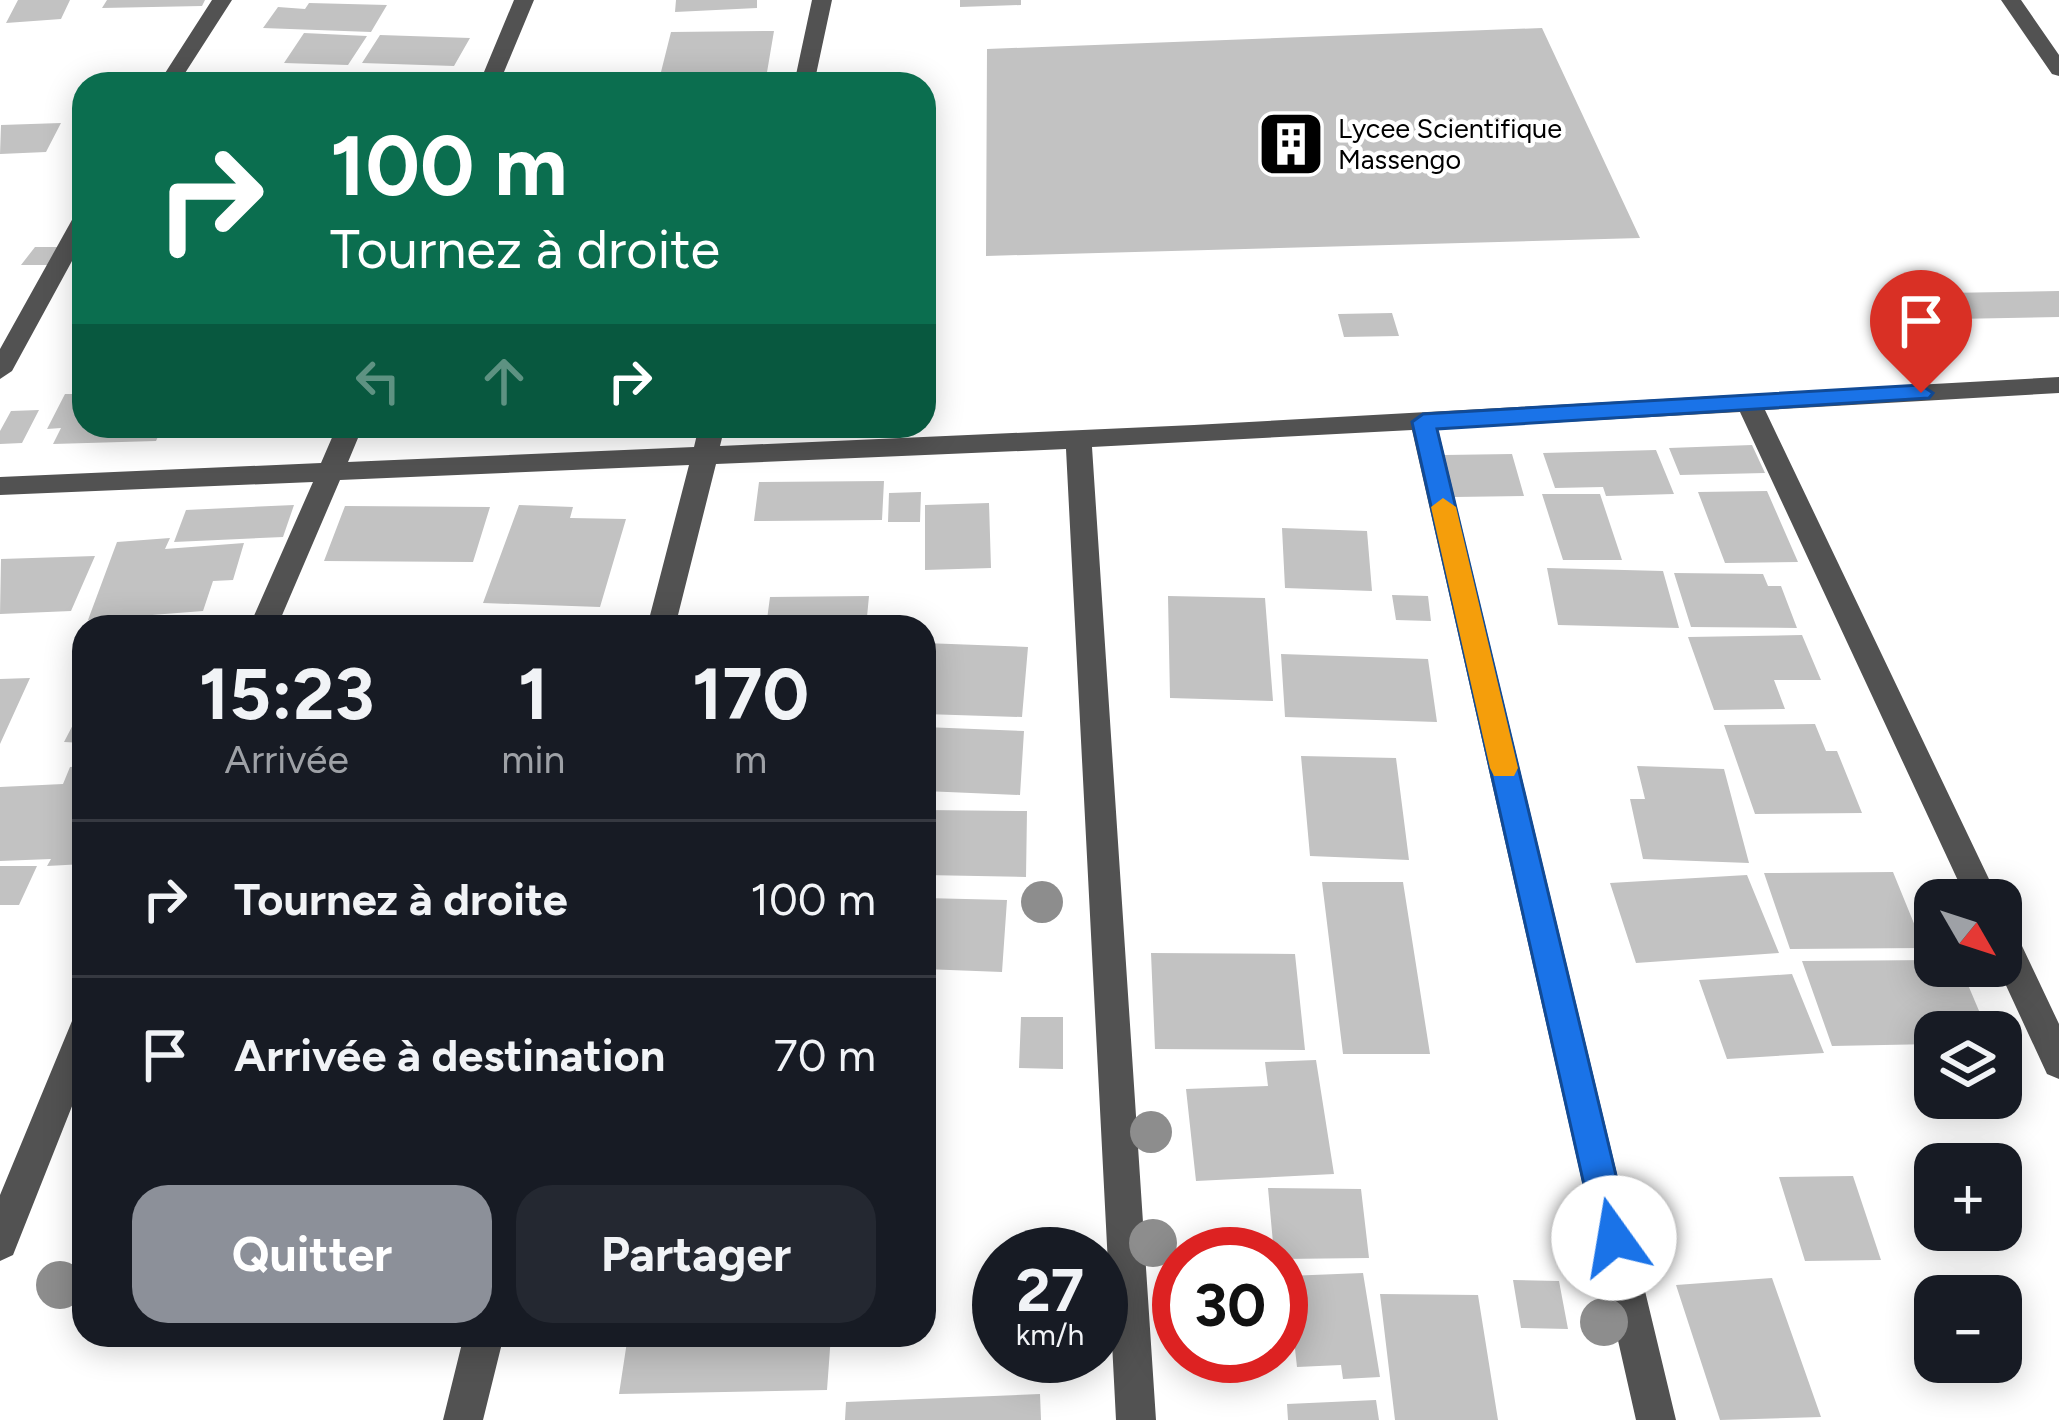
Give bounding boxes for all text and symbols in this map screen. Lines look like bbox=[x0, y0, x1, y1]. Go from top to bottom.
building icon: Lycee Scientifique Massengo bbox=[1256, 109, 1326, 179]
place label: Lycee Scientifique Massengo bbox=[1338, 112, 1562, 176]
text: 100 m bbox=[330, 115, 568, 216]
icon: right bbox=[132, 120, 288, 276]
text: Tournez à droite bbox=[330, 217, 720, 282]
pin bbox=[1870, 270, 1972, 393]
icon: arrive bbox=[1888, 288, 1954, 354]
icon: left bbox=[345, 348, 411, 414]
icon: ahead bbox=[471, 348, 537, 414]
icon: right bbox=[597, 348, 663, 414]
text: 15:23 bbox=[199, 651, 374, 737]
text: 1 bbox=[518, 651, 548, 737]
text: 170 bbox=[692, 651, 809, 737]
text: Arrivée bbox=[224, 736, 349, 783]
text: min bbox=[501, 736, 565, 783]
text: m bbox=[734, 736, 767, 783]
icon: right bbox=[132, 866, 198, 932]
text: Tournez à droite bbox=[234, 872, 568, 926]
text: 100 m bbox=[750, 872, 876, 926]
north arrow bbox=[1914, 879, 2022, 987]
map controls bbox=[1914, 879, 2022, 1383]
button: layers bbox=[1914, 1011, 2022, 1119]
icon: arrive bbox=[132, 1022, 198, 1088]
text: Arrivée à destination bbox=[234, 1028, 665, 1082]
text: 70 m bbox=[774, 1028, 876, 1082]
button: + bbox=[1914, 1143, 2022, 1251]
position arrow bbox=[1551, 1175, 1677, 1301]
button: Quitter bbox=[132, 1185, 492, 1323]
button: Partager bbox=[516, 1185, 876, 1323]
speed limit sign: 30 bbox=[1152, 1227, 1308, 1383]
text: 27 bbox=[1016, 1254, 1084, 1326]
button: − bbox=[1914, 1275, 2022, 1383]
text: km/h bbox=[1016, 1316, 1084, 1353]

